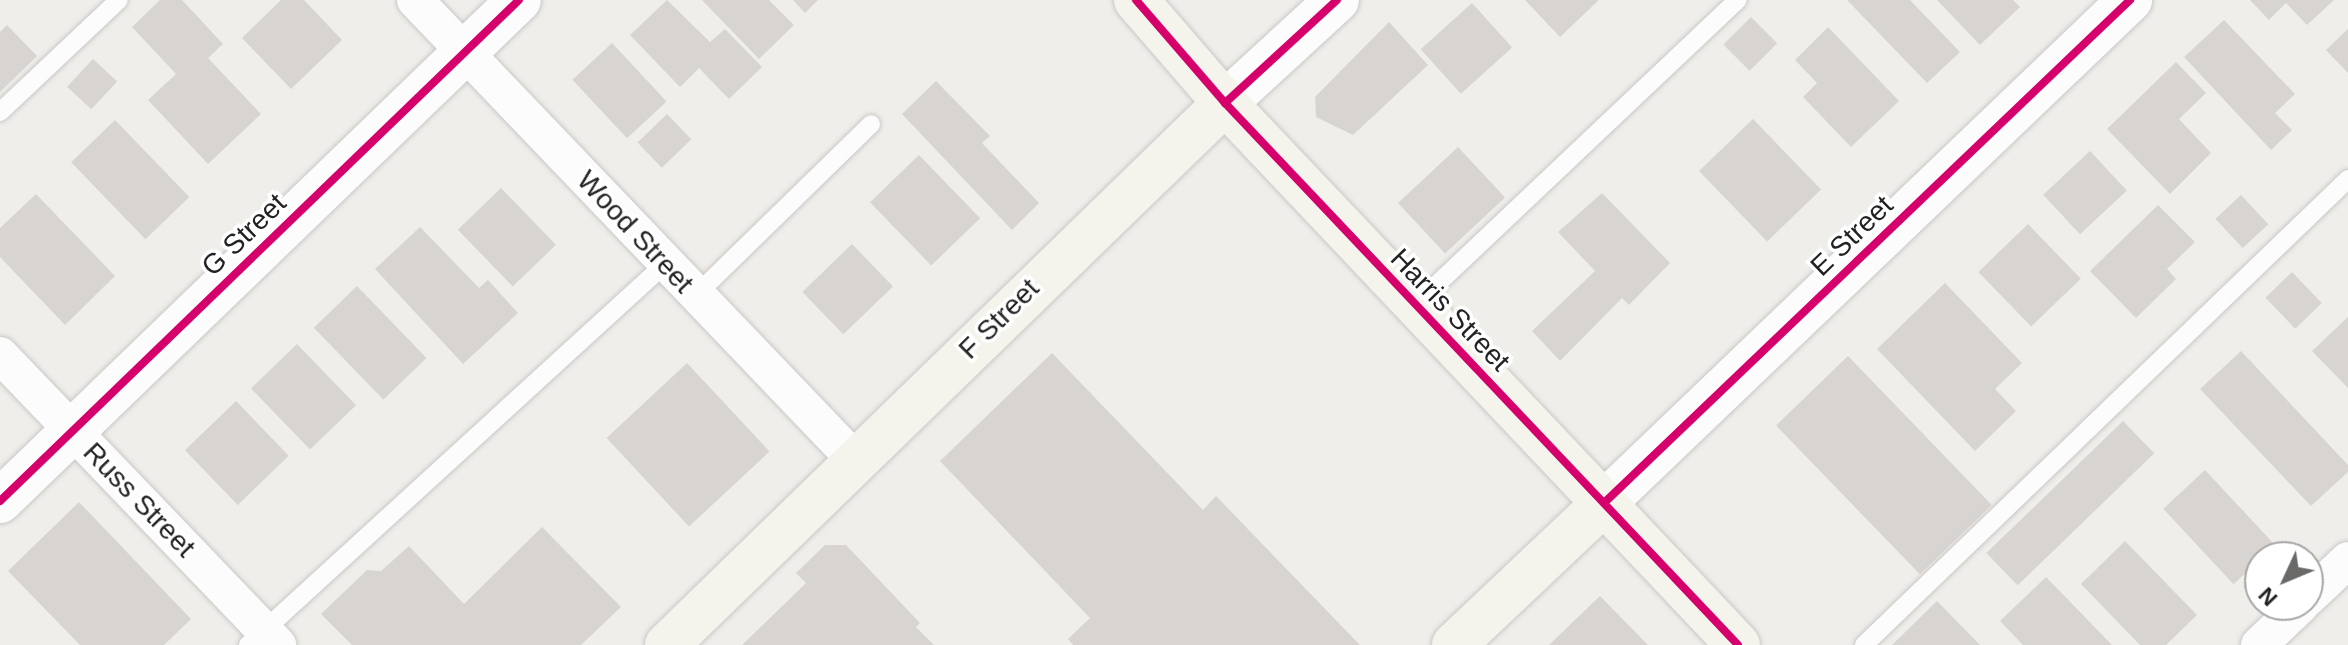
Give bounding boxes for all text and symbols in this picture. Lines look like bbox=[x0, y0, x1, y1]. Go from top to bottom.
street label: Wood Street bbox=[570, 164, 700, 300]
street label: G Street bbox=[195, 187, 293, 283]
street label: E Street bbox=[1804, 189, 1900, 283]
street label: Harris Street bbox=[1383, 242, 1517, 378]
street label: F Street bbox=[952, 272, 1046, 366]
street label: Russ Street bbox=[76, 436, 202, 564]
north arrow bbox=[2244, 541, 2324, 621]
text: N bbox=[2253, 582, 2282, 611]

